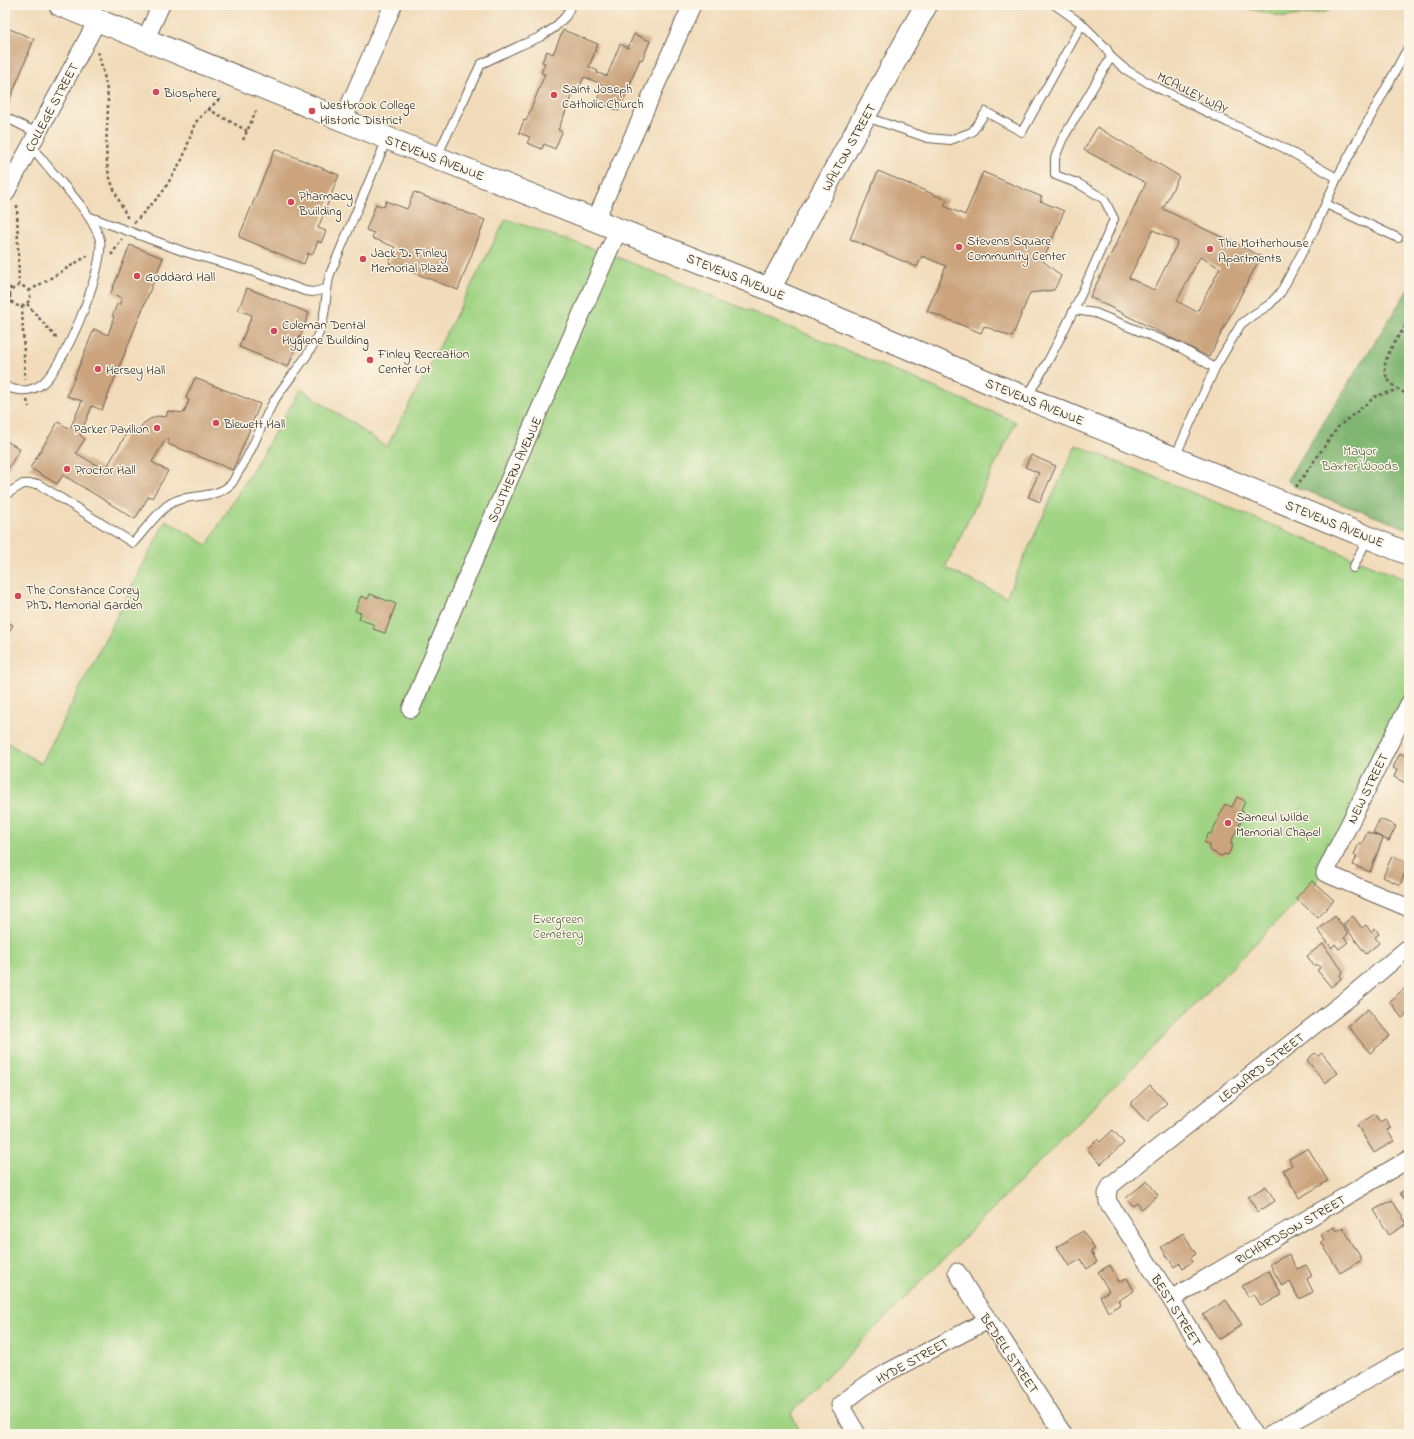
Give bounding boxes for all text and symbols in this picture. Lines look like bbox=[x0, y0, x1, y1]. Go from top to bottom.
street label: COLLEGE STREET bbox=[21, 59, 84, 156]
street label: MCAULEY WAY bbox=[1154, 67, 1231, 119]
place label: Saint Joseph Catholic Church bbox=[562, 80, 643, 114]
place label: Biosphere bbox=[163, 84, 217, 103]
marker: Biosphere bbox=[151, 87, 161, 97]
marker: Saint Joseph Catholic Church bbox=[549, 90, 559, 100]
place label: Westbrook College Historic District bbox=[320, 96, 415, 130]
street label: WALTON STREET bbox=[817, 100, 881, 195]
marker: Westbrook College Historic District bbox=[307, 106, 317, 116]
street label: STEVENS AVENUE bbox=[382, 131, 487, 186]
place label: Pharmacy Building bbox=[298, 187, 353, 222]
marker: Pharmacy Building bbox=[286, 197, 296, 207]
place label: Stevens Square Community Center bbox=[967, 232, 1067, 267]
place label: The Motherhouse Apartments bbox=[1218, 234, 1309, 268]
marker: Stevens Square Community Center bbox=[954, 242, 964, 252]
place label: Jack D. Finley Memorial Plaza bbox=[371, 244, 449, 278]
marker: The Motherhouse Apartments bbox=[1205, 244, 1215, 254]
street label: STEVENS AVENUE bbox=[683, 249, 788, 306]
marker: Jack D. Finley Memorial Plaza bbox=[358, 254, 368, 264]
place label: Goddard Hall bbox=[145, 268, 215, 287]
marker: Goddard Hall bbox=[132, 271, 142, 281]
place label: Coleman Dental Hygiene Building bbox=[282, 316, 369, 351]
marker: Coleman Dental Hygiene Building bbox=[269, 326, 279, 336]
place label: Finley Recreation Center Lot bbox=[377, 345, 469, 379]
marker: Finley Recreation Center Lot bbox=[365, 355, 375, 365]
place label: Hersey Hall bbox=[106, 361, 165, 381]
marker: Hersey Hall bbox=[93, 364, 103, 374]
street label: STEVENS AVENUE bbox=[982, 374, 1087, 431]
street label: SOUTHERN AVENUE bbox=[483, 414, 547, 526]
place label: Blewett Hall bbox=[223, 415, 285, 434]
marker: Blewett Hall bbox=[211, 418, 221, 428]
place label: Parker Pavilion bbox=[74, 420, 149, 439]
marker: Parker Pavilion bbox=[152, 423, 162, 433]
park label: Mayor Baxter Woods bbox=[1321, 442, 1399, 476]
place label: Proctor Hall bbox=[75, 461, 136, 480]
marker: Proctor Hall bbox=[62, 464, 72, 474]
street label: STEVENS AVENUE bbox=[1282, 496, 1387, 553]
place label: The Constance Corey PhD. Memorial Garden bbox=[26, 581, 143, 615]
marker: The Constance Corey PhD. Memorial Garden bbox=[13, 591, 23, 601]
street label: NEW STREET bbox=[1343, 750, 1394, 827]
place label: Sameul Wilde Memorial Chapel bbox=[1236, 808, 1321, 842]
marker: Sameul Wilde Memorial Chapel bbox=[1223, 818, 1233, 828]
park label: Evergreen Cemetery bbox=[532, 910, 584, 945]
street label: LEONARD STREET bbox=[1215, 1028, 1309, 1108]
street label: RICHARDSON STREET bbox=[1232, 1191, 1350, 1270]
street label: BEST STREET bbox=[1145, 1270, 1206, 1351]
street label: BEDELL STREET bbox=[974, 1309, 1043, 1398]
street label: HYDE STREET bbox=[873, 1333, 953, 1389]

